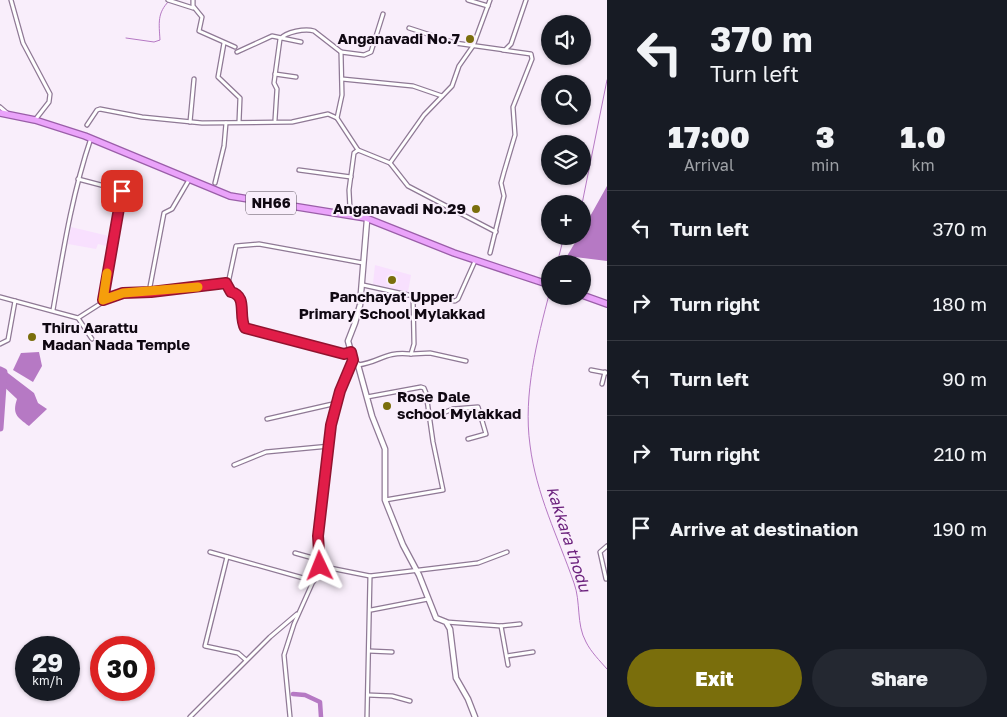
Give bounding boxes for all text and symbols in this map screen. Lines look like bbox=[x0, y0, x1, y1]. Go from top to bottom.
map controls bbox=[541, 15, 591, 305]
button: sound bbox=[541, 15, 591, 65]
text: 370 m bbox=[710, 18, 813, 60]
icon: left bbox=[627, 20, 692, 85]
place label: Anganavadi No.7 bbox=[337, 29, 460, 47]
marker: Anganavadi No.7 bbox=[464, 33, 476, 45]
text: Turn left bbox=[710, 60, 799, 87]
button: search bbox=[541, 75, 591, 125]
text: 17:00 bbox=[668, 119, 750, 155]
text: 3 bbox=[816, 119, 835, 155]
text: 1.0 bbox=[900, 119, 946, 155]
button: layers bbox=[541, 135, 591, 185]
text: Arrival bbox=[684, 155, 734, 175]
text: min bbox=[811, 155, 839, 175]
text: km bbox=[912, 155, 935, 175]
pin bbox=[101, 170, 143, 212]
icon: arrive bbox=[108, 177, 136, 205]
road number: NH66 bbox=[246, 192, 296, 214]
button: + bbox=[541, 195, 591, 245]
place label: Anganavadi No.29 bbox=[333, 199, 466, 217]
marker: Anganavadi No.29 bbox=[470, 203, 482, 215]
icon: left bbox=[627, 214, 655, 242]
text: Turn left bbox=[670, 217, 749, 240]
text: 370 m bbox=[932, 217, 987, 240]
button: − bbox=[541, 255, 591, 305]
marker: Panchayat Upper Primary School Mylakkad bbox=[386, 274, 398, 286]
place label: Panchayat Upper Primary School Mylakkad bbox=[299, 287, 485, 322]
icon: right bbox=[627, 289, 655, 317]
text: Turn right bbox=[670, 292, 760, 315]
text: 180 m bbox=[933, 292, 987, 315]
place label: Thiru Aarattu Madan Nada Temple bbox=[42, 318, 190, 353]
marker: Thiru Aarattu Madan Nada Temple bbox=[26, 331, 38, 343]
icon: left bbox=[627, 364, 655, 392]
text: Turn left bbox=[670, 367, 749, 390]
text: 90 m bbox=[942, 367, 987, 390]
place label: Rose Dale school Mylakkad bbox=[397, 387, 521, 422]
marker: Rose Dale school Mylakkad bbox=[381, 400, 393, 412]
icon: right bbox=[627, 439, 655, 467]
text: Turn right bbox=[670, 442, 760, 465]
text: 210 m bbox=[933, 442, 987, 465]
water label: kakkara thodu bbox=[543, 484, 596, 595]
icon: arrive bbox=[627, 514, 655, 542]
text: Arrive at destination bbox=[670, 517, 858, 540]
text: 190 m bbox=[933, 517, 987, 540]
position arrow bbox=[293, 539, 345, 591]
speed limit sign: 30 bbox=[90, 636, 155, 701]
text: 29 bbox=[32, 647, 63, 678]
button: Exit bbox=[627, 649, 802, 707]
button: Share bbox=[812, 649, 987, 707]
text: km/h bbox=[32, 673, 63, 688]

